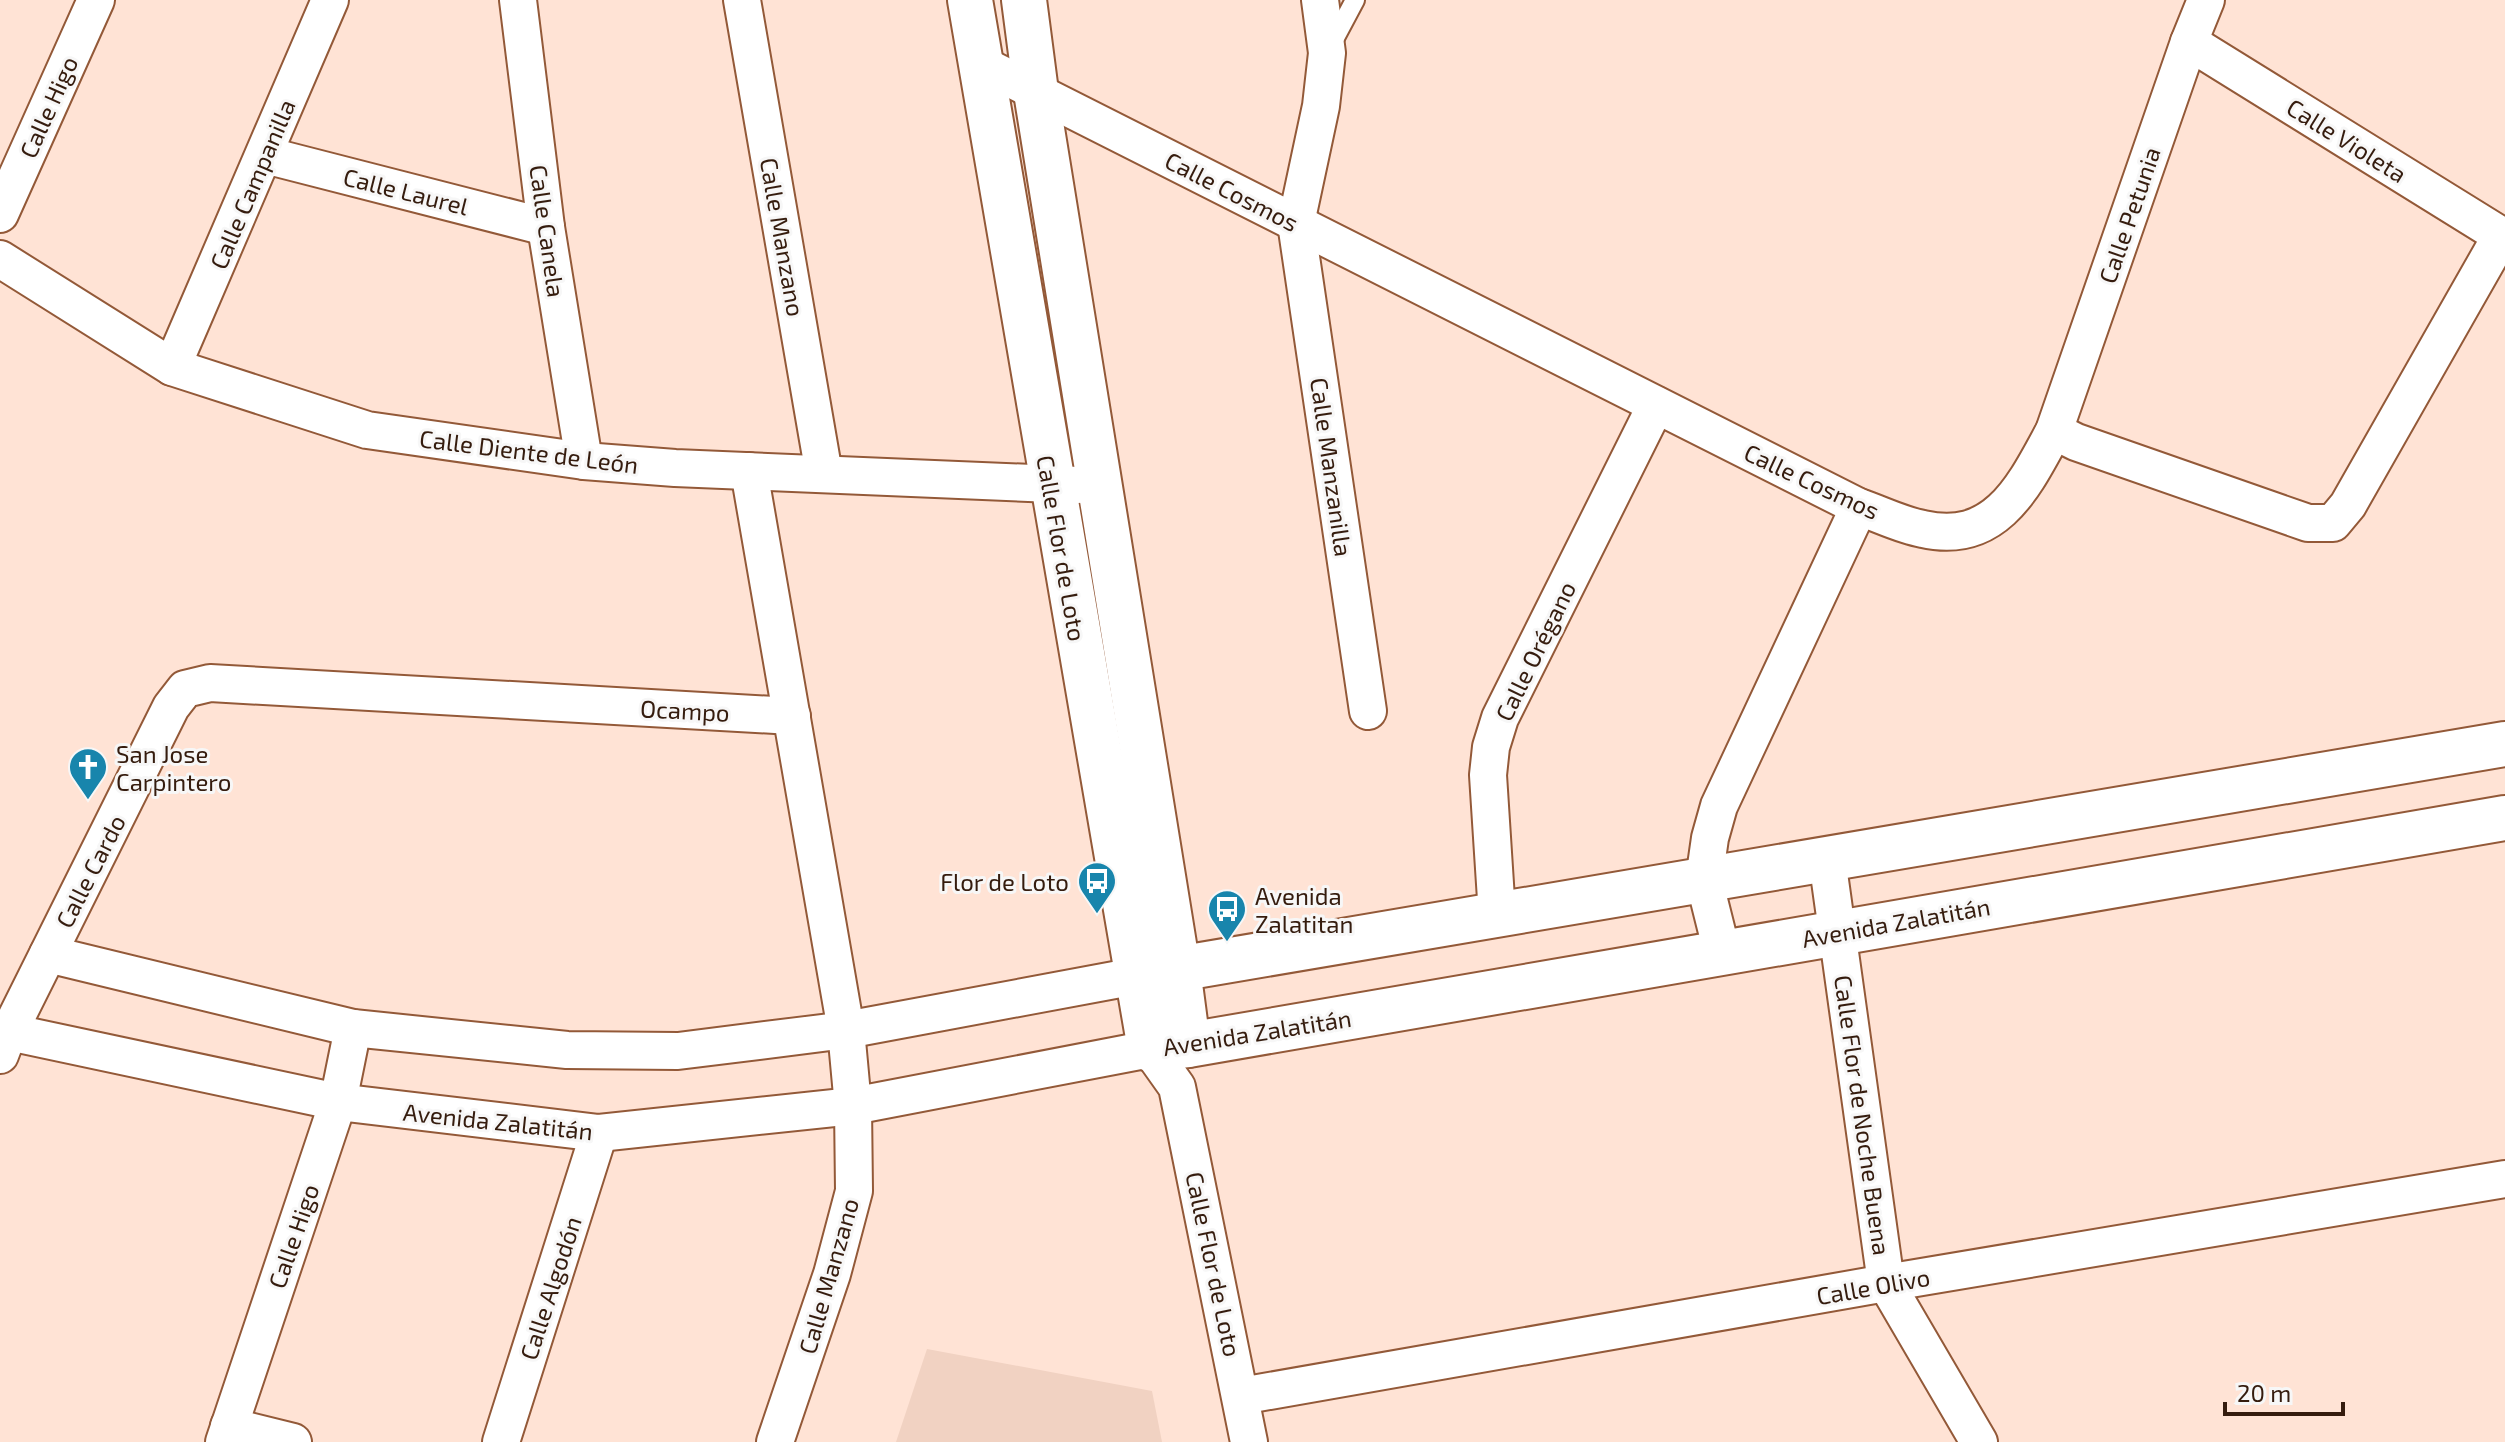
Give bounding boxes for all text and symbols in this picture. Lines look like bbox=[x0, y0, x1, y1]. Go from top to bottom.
street label: Calle Higo bbox=[13, 52, 83, 162]
street label: Calle Violeta bbox=[2282, 92, 2412, 188]
street label: Calle Campanilla bbox=[203, 95, 301, 273]
street label: Calle Petunia bbox=[2092, 143, 2166, 287]
street label: Calle Cosmos bbox=[1160, 145, 1304, 237]
street label: Calle Manzano bbox=[755, 155, 811, 319]
street label: Calle Laurel bbox=[340, 161, 472, 221]
street label: Calle Canela bbox=[524, 163, 572, 299]
street label: Calle Manzanilla bbox=[1305, 376, 1359, 558]
street label: Calle Diente de León bbox=[418, 423, 640, 479]
street label: Calle Cosmos bbox=[1740, 437, 1884, 525]
street label: Calle Flor de Loto bbox=[1031, 453, 1093, 643]
street label: Calle Orégano bbox=[1489, 577, 1581, 725]
street label: Ocampo bbox=[640, 693, 730, 727]
place label: San Jose Carpintero bbox=[116, 739, 231, 796]
church icon: San Jose Carpintero bbox=[67, 746, 109, 801]
street label: Calle Cardo bbox=[49, 810, 131, 932]
bus stop icon: Flor de Loto bbox=[1076, 860, 1118, 915]
place label: Flor de Loto bbox=[940, 867, 1069, 896]
place label: Avenida Zalatitan bbox=[1255, 881, 1353, 938]
bus stop icon: Avenida Zalatitan bbox=[1206, 888, 1248, 943]
street label: Avenida Zalatitán bbox=[1800, 891, 1992, 953]
street label: Calle Flor de Noche Buena bbox=[1829, 973, 1897, 1257]
street label: Avenida Zalatitán bbox=[1161, 1003, 1353, 1061]
street label: Avenida Zalatitán bbox=[402, 1097, 594, 1145]
street label: Calle Flor de Loto bbox=[1180, 1169, 1248, 1359]
street label: Calle Higo bbox=[262, 1180, 324, 1292]
street label: Calle Manzano bbox=[792, 1195, 864, 1357]
street label: Calle Algodón bbox=[513, 1213, 587, 1363]
street label: Calle Olivo bbox=[1814, 1262, 1932, 1310]
scale bar bbox=[2225, 1366, 2343, 1416]
text: 20 m bbox=[2237, 1378, 2291, 1407]

